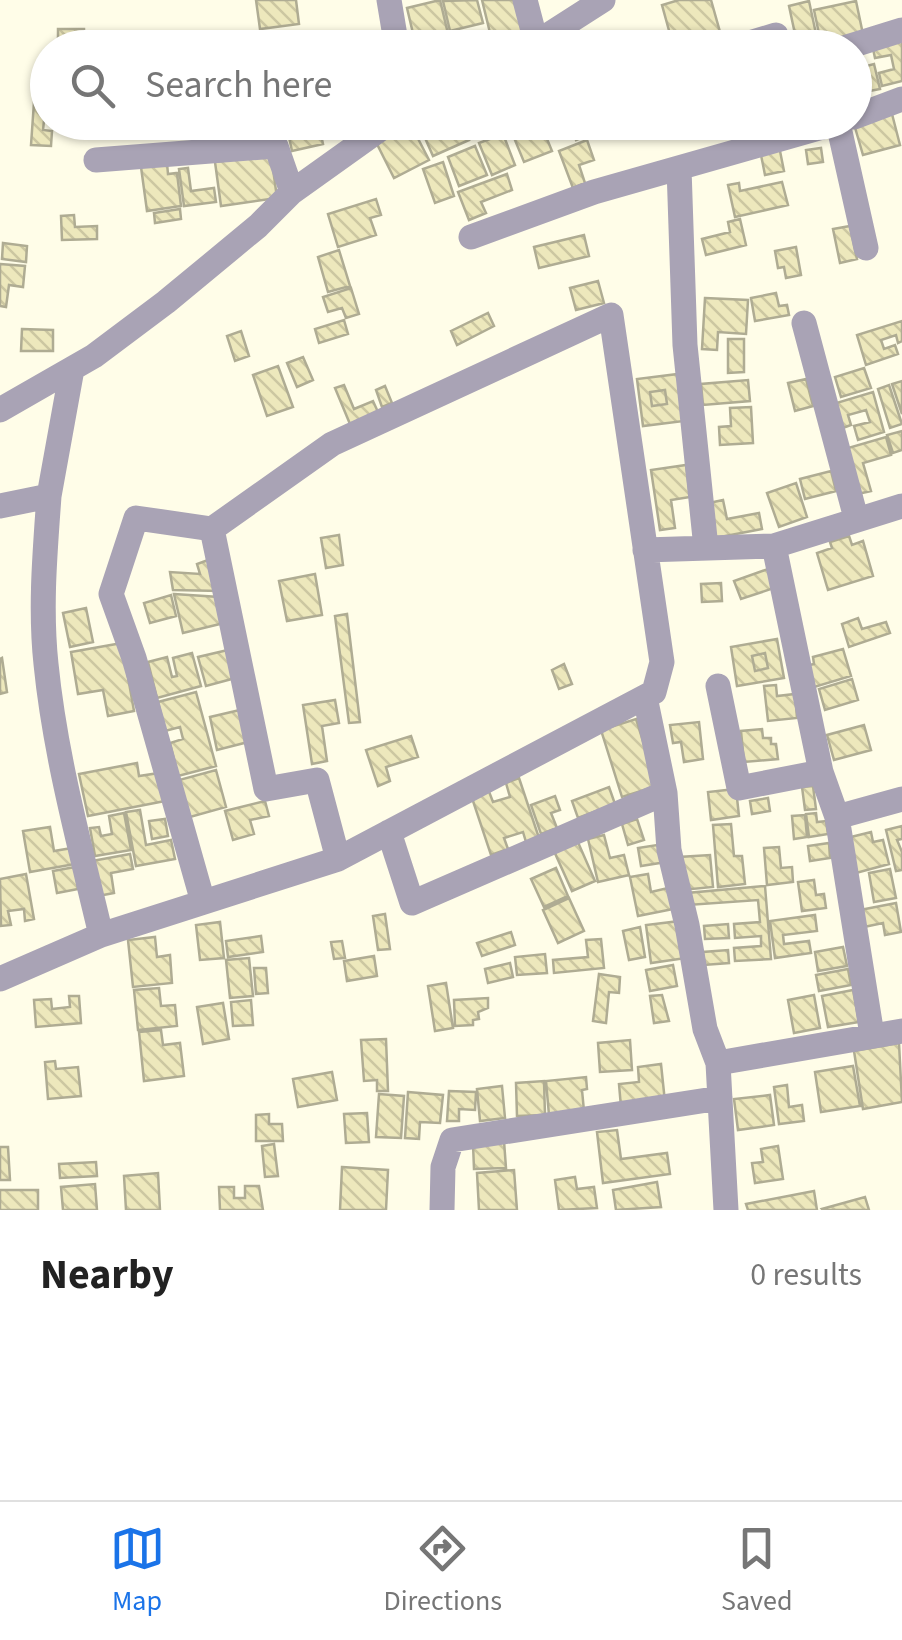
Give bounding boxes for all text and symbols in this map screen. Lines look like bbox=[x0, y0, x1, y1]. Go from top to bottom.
search box bbox=[30, 30, 872, 140]
icon: search bbox=[65, 58, 120, 113]
text: Search here bbox=[145, 58, 332, 112]
text: Nearby bbox=[40, 1245, 174, 1305]
text: 0 results bbox=[750, 1252, 862, 1298]
tab: Map bbox=[110, 1521, 165, 1621]
tab: Directions bbox=[384, 1521, 502, 1621]
tab: Saved bbox=[721, 1521, 792, 1621]

